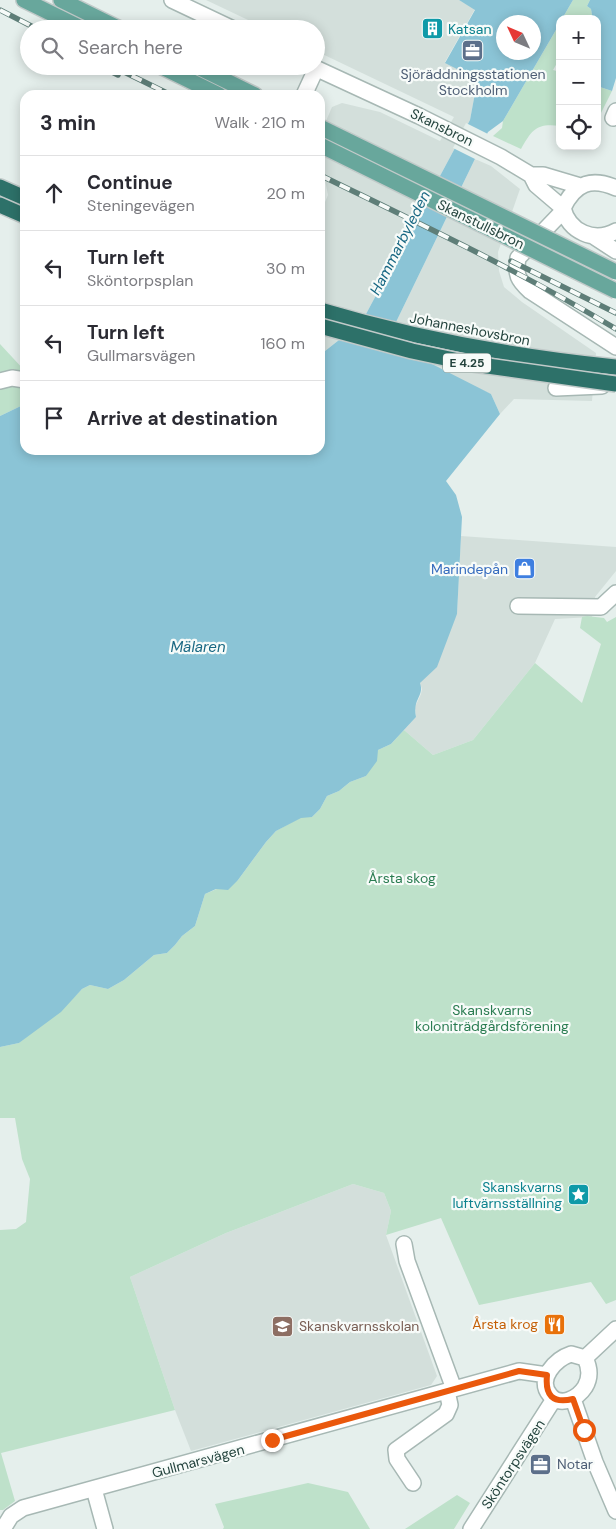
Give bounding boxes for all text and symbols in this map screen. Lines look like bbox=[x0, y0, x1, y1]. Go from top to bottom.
north arrow bbox=[496, 15, 541, 60]
map controls bbox=[556, 15, 601, 150]
button: + bbox=[556, 15, 601, 60]
building icon: Katsan bbox=[420, 17, 444, 41]
search box bbox=[20, 20, 325, 75]
place label: Katsan bbox=[448, 20, 491, 38]
icon: search bbox=[38, 34, 66, 62]
text: Search here bbox=[78, 35, 183, 60]
office icon: Sjöräddningsstationen Stockholm bbox=[461, 39, 485, 63]
button: − bbox=[556, 60, 601, 105]
place label: Sjöräddningsstationen Stockholm bbox=[400, 65, 546, 99]
street label: Skansbron bbox=[408, 104, 476, 150]
button: locate bbox=[556, 105, 601, 150]
text: 3 min bbox=[40, 109, 96, 137]
text: Walk · 210 m bbox=[215, 112, 305, 133]
text: Continue bbox=[87, 170, 173, 195]
icon: ahead bbox=[40, 179, 68, 207]
text: 20 m bbox=[266, 183, 305, 204]
water label: Hammarbyleden bbox=[365, 187, 435, 298]
text: Steningevägen bbox=[87, 195, 195, 216]
street label: Skanstullsbron bbox=[435, 195, 527, 253]
text: Turn left bbox=[87, 245, 165, 270]
icon: left bbox=[40, 254, 68, 282]
text: 30 m bbox=[266, 258, 305, 279]
text: Sköntorpsplan bbox=[87, 270, 193, 291]
street label: Johanneshovsbron bbox=[408, 309, 532, 349]
text: Turn left bbox=[87, 320, 165, 345]
icon: left bbox=[40, 329, 68, 357]
text: 160 m bbox=[261, 333, 305, 354]
text: Gullmarsvägen bbox=[87, 345, 196, 366]
road number: E 4.25 bbox=[443, 353, 491, 372]
icon: arrive bbox=[40, 404, 68, 432]
text: Arrive at destination bbox=[87, 406, 278, 431]
shop icon: Marindepån bbox=[512, 557, 536, 581]
place label: Marindepån bbox=[431, 560, 508, 578]
water label: Mälaren bbox=[170, 637, 226, 657]
park label: Årsta skog bbox=[368, 869, 436, 887]
park label: Skanskvarns koloniträdgårdsförening bbox=[415, 1001, 569, 1035]
place label: Skanskvarns luftvärnsställning bbox=[452, 1178, 562, 1212]
place icon: Skanskvarns luftvärnsställning bbox=[566, 1183, 590, 1207]
restaurant icon: Årsta krog bbox=[542, 1312, 566, 1336]
school or university icon: Skanskvarnsskolan bbox=[271, 1314, 295, 1338]
place label: Årsta krog bbox=[472, 1315, 538, 1333]
place label: Skanskvarnsskolan bbox=[299, 1317, 419, 1335]
street label: Sköntorpsvägen bbox=[477, 1416, 549, 1512]
route start bbox=[573, 1419, 596, 1442]
route end bbox=[261, 1429, 284, 1452]
street label: Gullmarsvägen bbox=[150, 1440, 246, 1482]
office icon: Notar bbox=[529, 1452, 553, 1476]
place label: Notar bbox=[557, 1455, 593, 1473]

